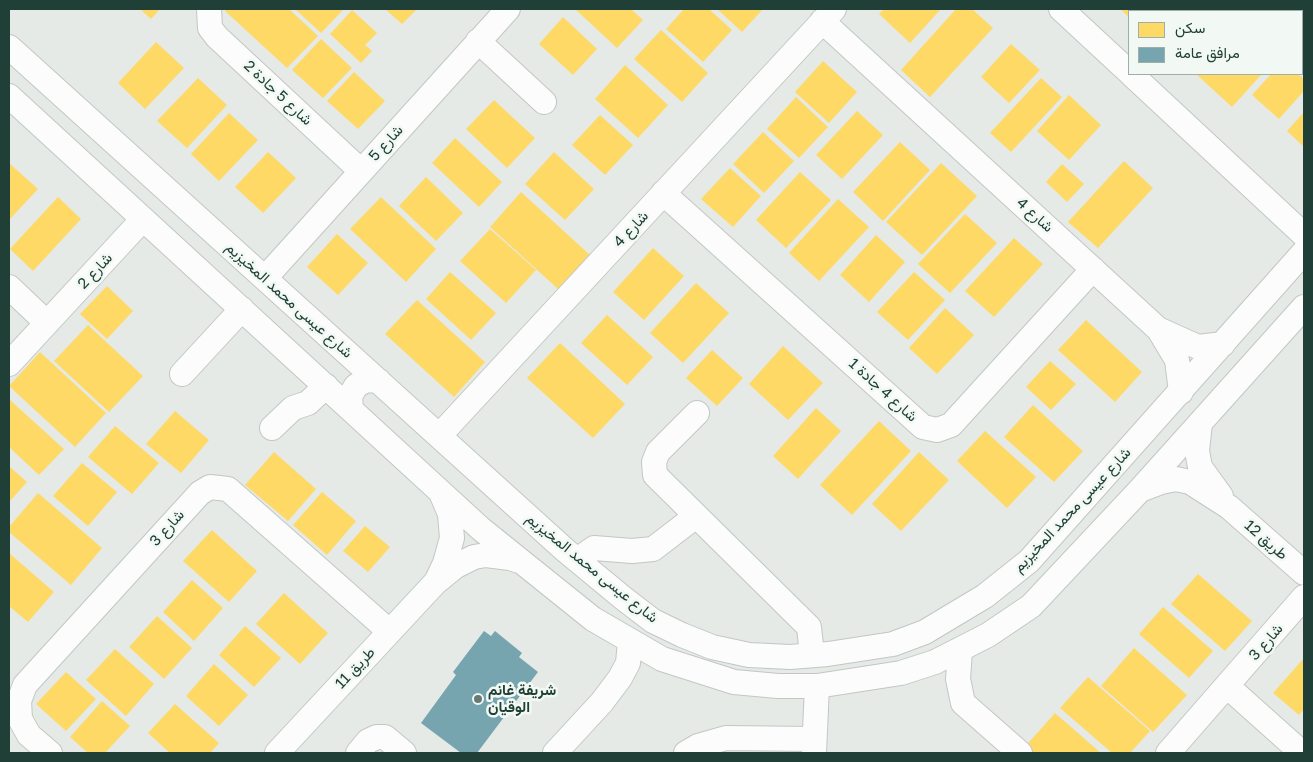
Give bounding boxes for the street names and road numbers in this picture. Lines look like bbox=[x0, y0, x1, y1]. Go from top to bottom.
street label: شارع 5 جادة 2 bbox=[240, 57, 316, 129]
street label: شارع 5 bbox=[365, 121, 407, 165]
street label: شارع 4 bbox=[1013, 194, 1057, 236]
street label: شارع 4 bbox=[610, 207, 652, 251]
street label: شارع عيسى محمد المخيزيم bbox=[222, 238, 356, 362]
street label: شارع 2 bbox=[74, 249, 116, 293]
street label: شارع 4 جادة 1 bbox=[845, 355, 921, 425]
street label: شارع عيسى محمد المخيزيم bbox=[1009, 444, 1135, 576]
street label: شارع 3 bbox=[146, 506, 188, 550]
street label: شارع عيسى محمد المخيزيم bbox=[522, 509, 662, 627]
street label: طريق 12 bbox=[1241, 516, 1291, 564]
street label: شارع 3 bbox=[1245, 620, 1287, 664]
street label: طريق 11 bbox=[331, 644, 379, 692]

